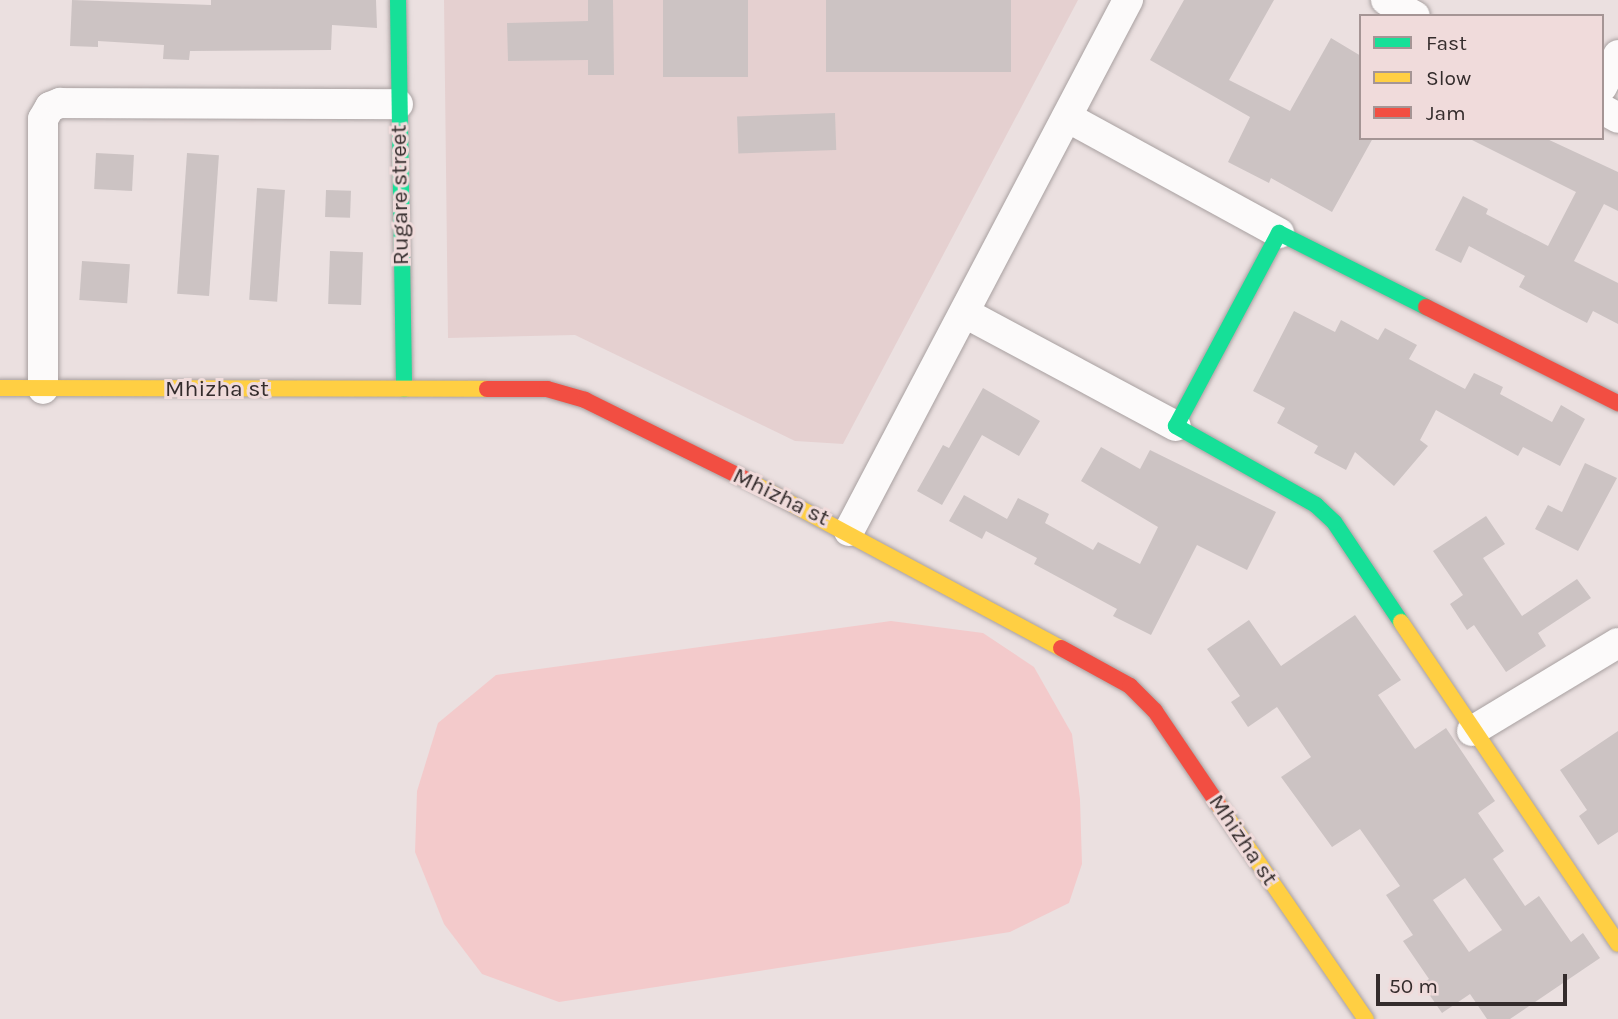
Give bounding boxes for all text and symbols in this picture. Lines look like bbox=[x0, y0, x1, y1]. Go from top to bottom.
legend bbox=[1359, 14, 1604, 140]
text: Fast bbox=[1426, 31, 1467, 55]
text: Slow bbox=[1426, 66, 1471, 90]
text: Jam bbox=[1426, 101, 1466, 125]
street label: Rugare street bbox=[385, 124, 415, 266]
street label: Mhizha st bbox=[165, 375, 269, 403]
street label: Mhizha st bbox=[728, 462, 834, 532]
street label: Mhizha st bbox=[1203, 789, 1283, 891]
scale bar bbox=[1380, 960, 1571, 1004]
text: 50 m bbox=[1389, 974, 1438, 998]

